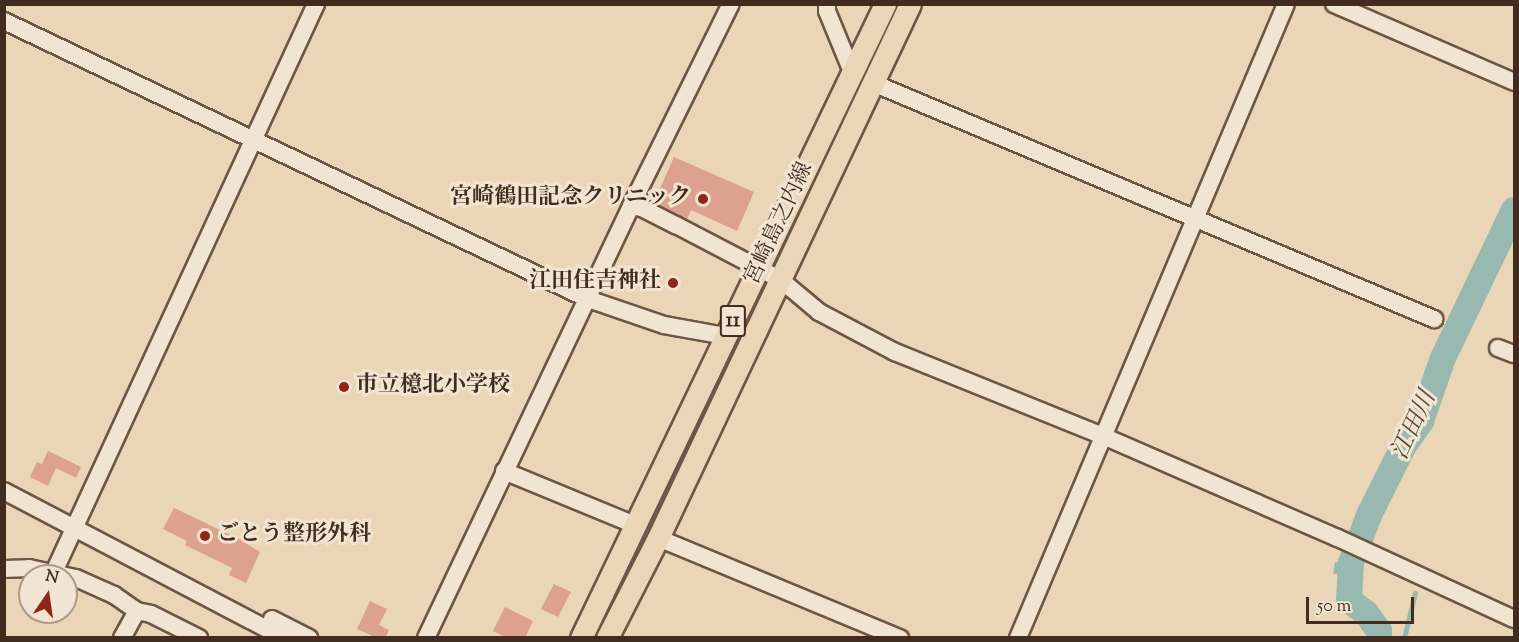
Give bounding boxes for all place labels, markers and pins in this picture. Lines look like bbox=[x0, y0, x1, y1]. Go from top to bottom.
place label: 宮崎鶴田記念クリニック bbox=[449, 186, 691, 212]
marker: 宮崎鶴田記念クリニック bbox=[696, 192, 710, 206]
place label: 江田住吉神社 bbox=[529, 270, 661, 296]
marker: 江田住吉神社 bbox=[666, 276, 680, 290]
place label: 市立檍北小学校 bbox=[356, 374, 510, 400]
marker: 市立檍北小学校 bbox=[337, 380, 351, 394]
place label: ごとう整形外科 bbox=[217, 523, 371, 549]
marker: ごとう整形外科 bbox=[198, 529, 212, 543]

